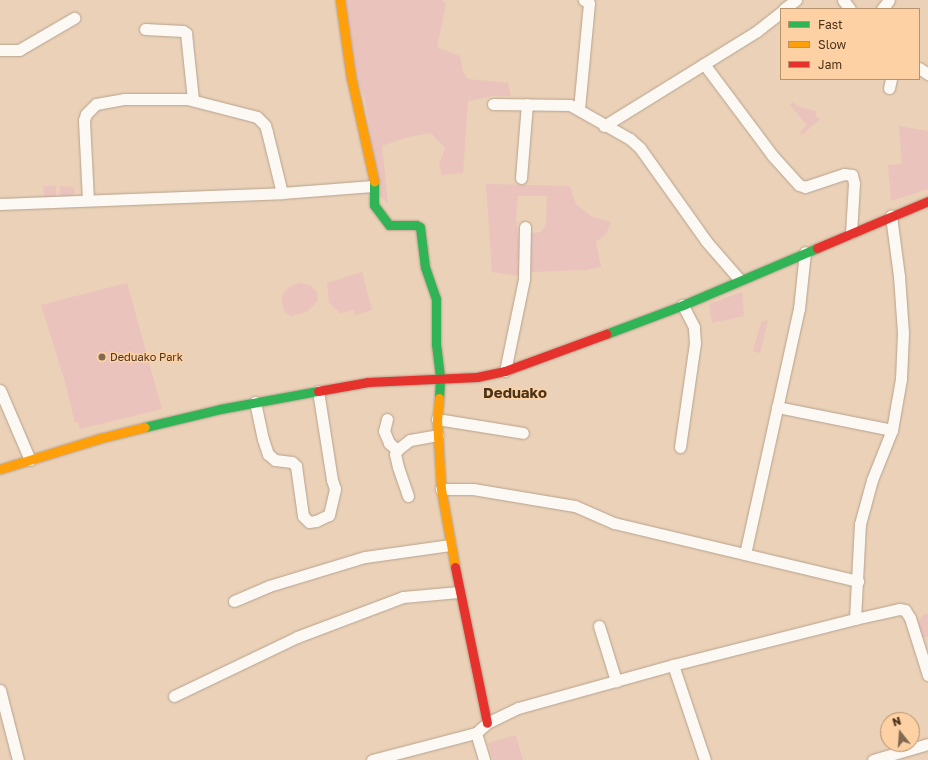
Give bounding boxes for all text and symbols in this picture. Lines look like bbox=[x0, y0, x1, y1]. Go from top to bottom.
legend bbox=[780, 8, 920, 80]
text: Fast bbox=[818, 17, 843, 32]
text: Slow bbox=[818, 37, 846, 52]
text: Jam bbox=[818, 57, 842, 72]
place label: Deduako Park bbox=[110, 350, 183, 364]
marker: Deduako Park bbox=[97, 352, 107, 362]
district label: Deduako bbox=[483, 384, 547, 402]
north arrow bbox=[880, 712, 920, 752]
text: N bbox=[891, 714, 903, 728]

